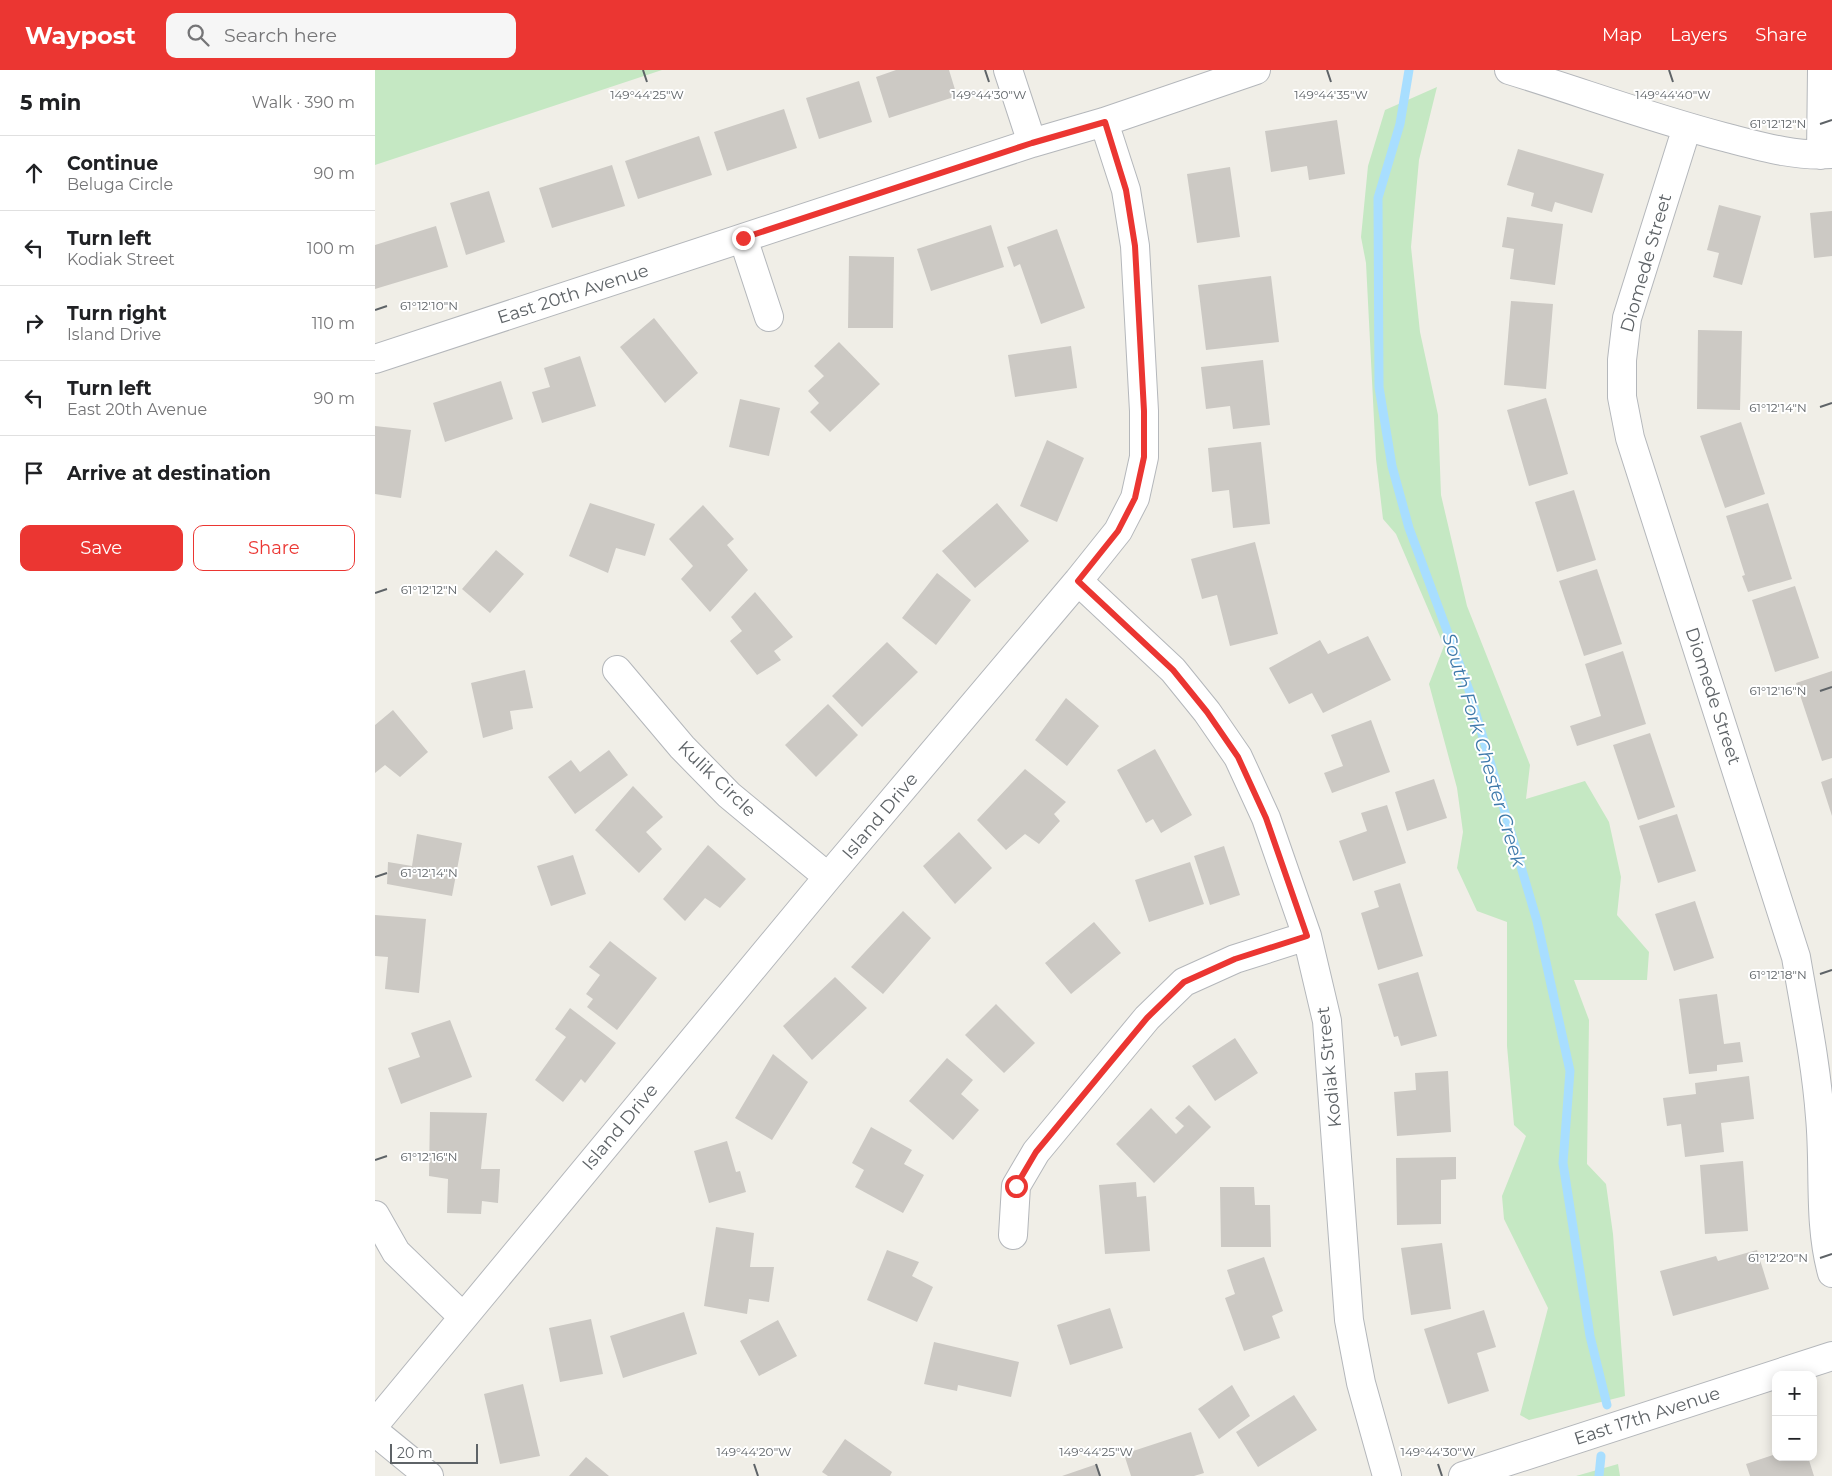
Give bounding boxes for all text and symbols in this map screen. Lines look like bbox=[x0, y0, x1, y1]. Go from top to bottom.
search box bbox=[166, 13, 516, 58]
text: Waypost bbox=[25, 21, 136, 50]
icon: search bbox=[184, 21, 212, 49]
text: Search here bbox=[224, 24, 337, 47]
text: Map bbox=[1602, 24, 1642, 46]
text: Layers bbox=[1670, 24, 1727, 46]
text: Share bbox=[1755, 24, 1807, 46]
text: 149°44'25"W bbox=[610, 87, 684, 102]
text: 149°44'30"W bbox=[952, 87, 1026, 102]
text: 149°44'35"W bbox=[1294, 87, 1368, 102]
text: 149°44'40"W bbox=[1635, 87, 1711, 102]
text: 5 min bbox=[20, 90, 81, 115]
text: Walk · 390 m bbox=[252, 93, 355, 112]
text: 61°12'12"N bbox=[1750, 116, 1806, 131]
text: Continue bbox=[67, 152, 158, 175]
icon: ahead bbox=[20, 159, 48, 187]
text: 90 m bbox=[313, 164, 355, 183]
text: Beluga Circle bbox=[67, 175, 173, 194]
street label: Diomede Street bbox=[1616, 191, 1676, 335]
text: Turn left bbox=[67, 227, 152, 250]
route end bbox=[732, 227, 755, 250]
icon: left bbox=[20, 234, 48, 262]
text: 100 m bbox=[307, 239, 355, 258]
text: Kodiak Street bbox=[67, 250, 175, 269]
street label: East 20th Avenue bbox=[495, 259, 652, 329]
text: 61°12'10"N bbox=[400, 298, 458, 313]
text: Turn right bbox=[67, 302, 167, 325]
icon: right bbox=[20, 309, 48, 337]
text: 110 m bbox=[312, 314, 355, 333]
text: Island Drive bbox=[67, 325, 161, 344]
text: Turn left bbox=[67, 377, 152, 400]
icon: left bbox=[20, 384, 48, 412]
text: 90 m bbox=[313, 389, 355, 408]
text: East 20th Avenue bbox=[67, 400, 207, 419]
text: 61°12'14"N bbox=[1749, 400, 1807, 415]
icon: arrive bbox=[20, 459, 48, 487]
text: Arrive at destination bbox=[67, 462, 271, 485]
button: Save bbox=[20, 525, 183, 571]
button: Share bbox=[193, 525, 355, 571]
text: 61°12'12"N bbox=[401, 582, 457, 597]
street label: Diomede Street bbox=[1680, 625, 1746, 767]
water label: South Fork Chester Creek bbox=[1437, 630, 1531, 870]
text: 61°12'16"N bbox=[1749, 683, 1807, 698]
street label: Kulik Circle bbox=[673, 736, 761, 822]
street label: Island Drive bbox=[838, 768, 923, 864]
text: 61°12'14"N bbox=[400, 865, 458, 880]
text: 61°12'18"N bbox=[1749, 967, 1807, 982]
street label: Kodiak Street bbox=[1312, 1006, 1346, 1128]
street label: Island Drive bbox=[578, 1079, 663, 1175]
text: 61°12'16"N bbox=[400, 1149, 458, 1164]
route start bbox=[1005, 1175, 1028, 1198]
text: 61°12'20"N bbox=[1748, 1250, 1808, 1265]
map controls bbox=[1772, 1371, 1817, 1461]
button: + bbox=[1772, 1371, 1817, 1416]
street label: East 17th Avenue bbox=[1571, 1382, 1723, 1450]
button: − bbox=[1772, 1416, 1817, 1461]
scale bar bbox=[390, 1441, 477, 1464]
text: 20 m bbox=[397, 1444, 433, 1462]
text: 149°44'20"W bbox=[717, 1444, 791, 1459]
text: 149°44'25"W bbox=[1059, 1444, 1133, 1459]
text: 149°44'30"W bbox=[1401, 1444, 1475, 1459]

